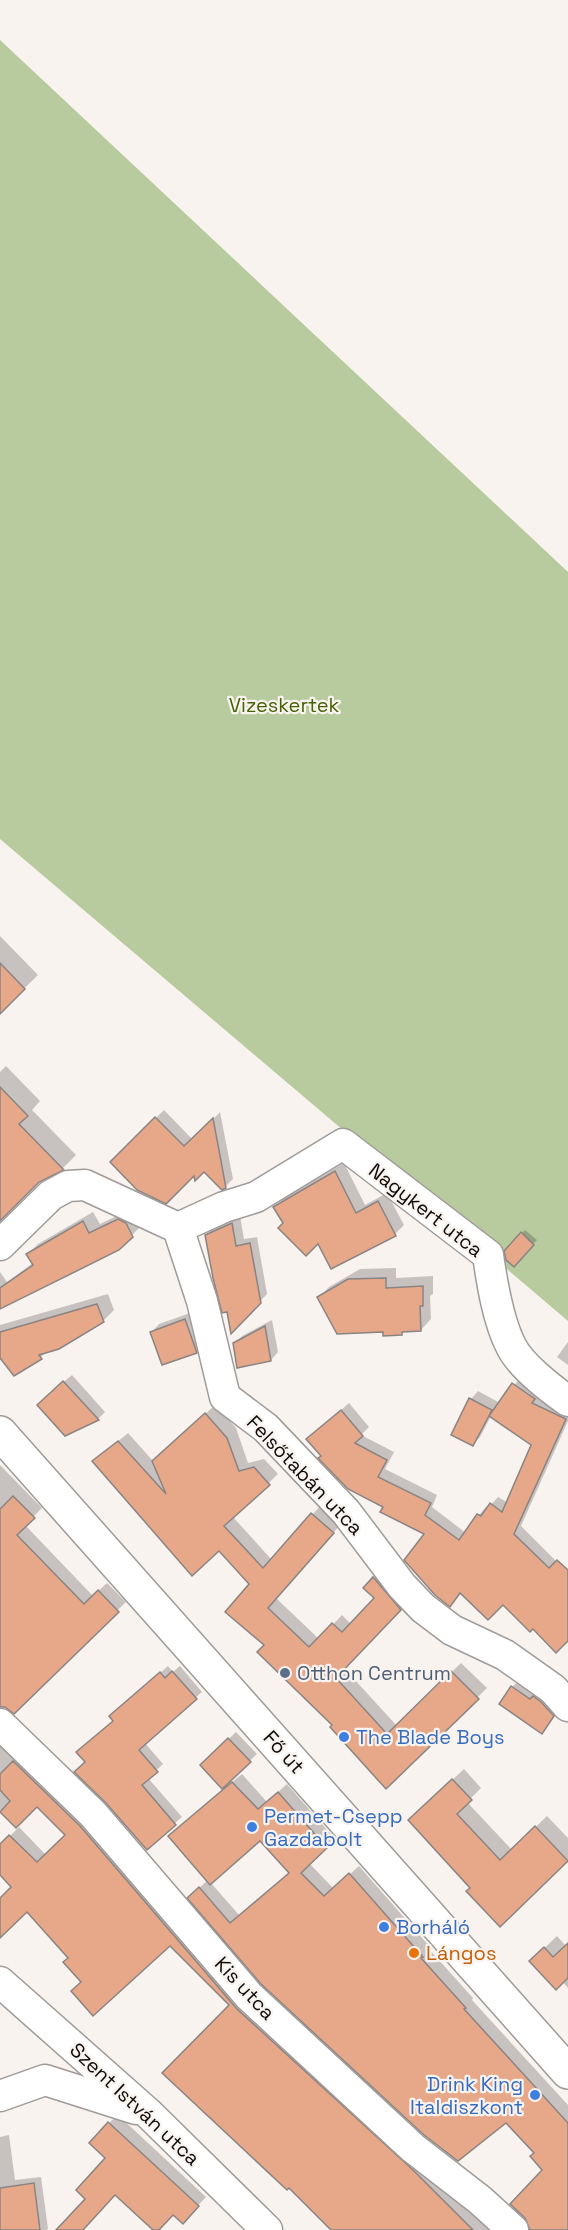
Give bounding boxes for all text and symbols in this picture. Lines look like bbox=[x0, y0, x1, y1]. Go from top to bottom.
park label: Vizeskertek bbox=[229, 692, 340, 718]
street label: Nagykert utca bbox=[364, 1157, 488, 1263]
street label: Felsőtabán utca bbox=[241, 1410, 369, 1540]
place label: Otthon Centrum bbox=[297, 1660, 451, 1686]
marker: Otthon Centrum bbox=[278, 1666, 292, 1680]
place label: The Blade Boys bbox=[356, 1724, 505, 1750]
street label: Fő út bbox=[258, 1725, 310, 1779]
marker: The Blade Boys bbox=[337, 1730, 351, 1744]
place label: Permet-Csepp Gazdabolt bbox=[264, 1803, 403, 1852]
marker: Permet-Csepp Gazdabolt bbox=[245, 1820, 259, 1834]
place label: Borháló bbox=[396, 1914, 470, 1940]
marker: Borháló bbox=[377, 1920, 391, 1934]
place label: Lángos bbox=[426, 1940, 496, 1966]
marker: Lángos bbox=[407, 1946, 421, 1960]
street label: Kis utca bbox=[209, 1951, 281, 2025]
street label: Szent István utca bbox=[64, 2037, 206, 2171]
place label: Drink King Italdiszkont bbox=[410, 2071, 523, 2120]
marker: Drink King Italdiszkont bbox=[528, 2088, 542, 2102]

